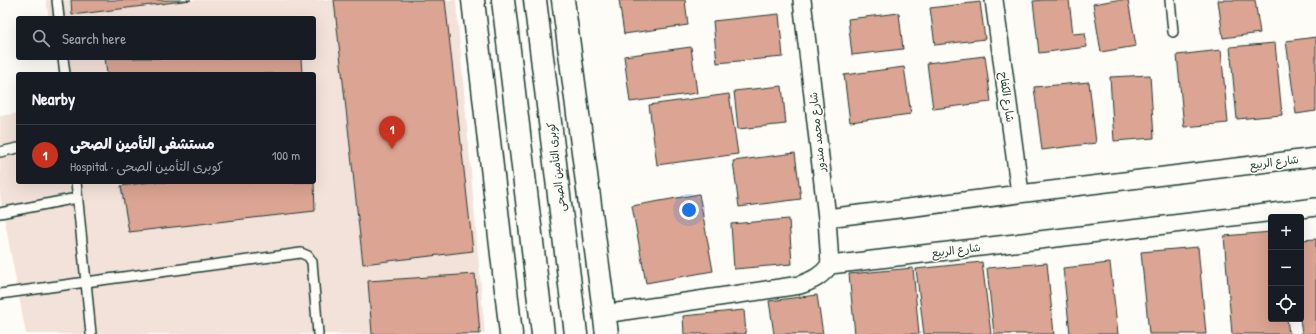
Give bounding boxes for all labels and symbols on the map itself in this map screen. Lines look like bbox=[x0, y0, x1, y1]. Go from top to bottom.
street label: شارع الكفاح bbox=[995, 71, 1017, 123]
street label: شارع محمد مندور bbox=[806, 91, 830, 174]
pin: 1 bbox=[379, 116, 405, 149]
street label: كوبرى التأمين الصحى bbox=[544, 121, 569, 213]
street label: شارع الربيع bbox=[1249, 152, 1300, 174]
your location bbox=[679, 200, 699, 220]
street label: شارع الربيع bbox=[931, 240, 982, 262]

